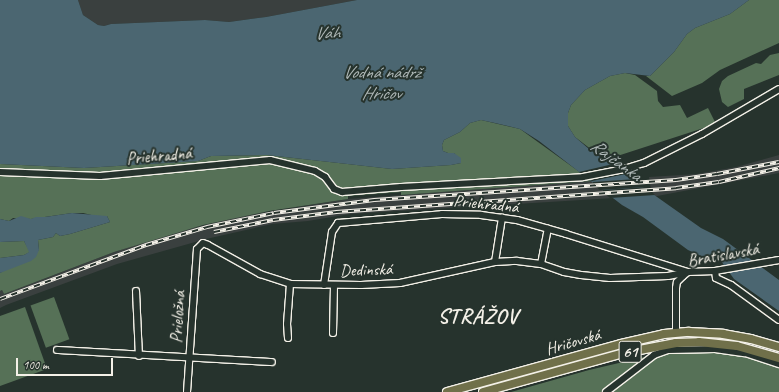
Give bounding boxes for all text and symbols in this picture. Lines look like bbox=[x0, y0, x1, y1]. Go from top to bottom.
water label: Váh bbox=[314, 22, 340, 44]
water label: Vodná nádrž Hričov bbox=[342, 62, 420, 104]
water label: Rajčanka bbox=[587, 134, 645, 186]
street label: Priehradná bbox=[126, 143, 192, 169]
street label: Priehradná bbox=[452, 190, 520, 218]
street label: Bratislavská bbox=[686, 239, 760, 271]
street label: Dedinská bbox=[339, 259, 393, 281]
street label: Prieložná bbox=[166, 290, 190, 344]
district label: STRÁŽOV bbox=[438, 303, 518, 329]
street label: Hričovská bbox=[543, 324, 603, 360]
road number: 61 bbox=[618, 338, 642, 366]
scale bar bbox=[18, 350, 115, 376]
text: 100 m bbox=[23, 357, 49, 373]

